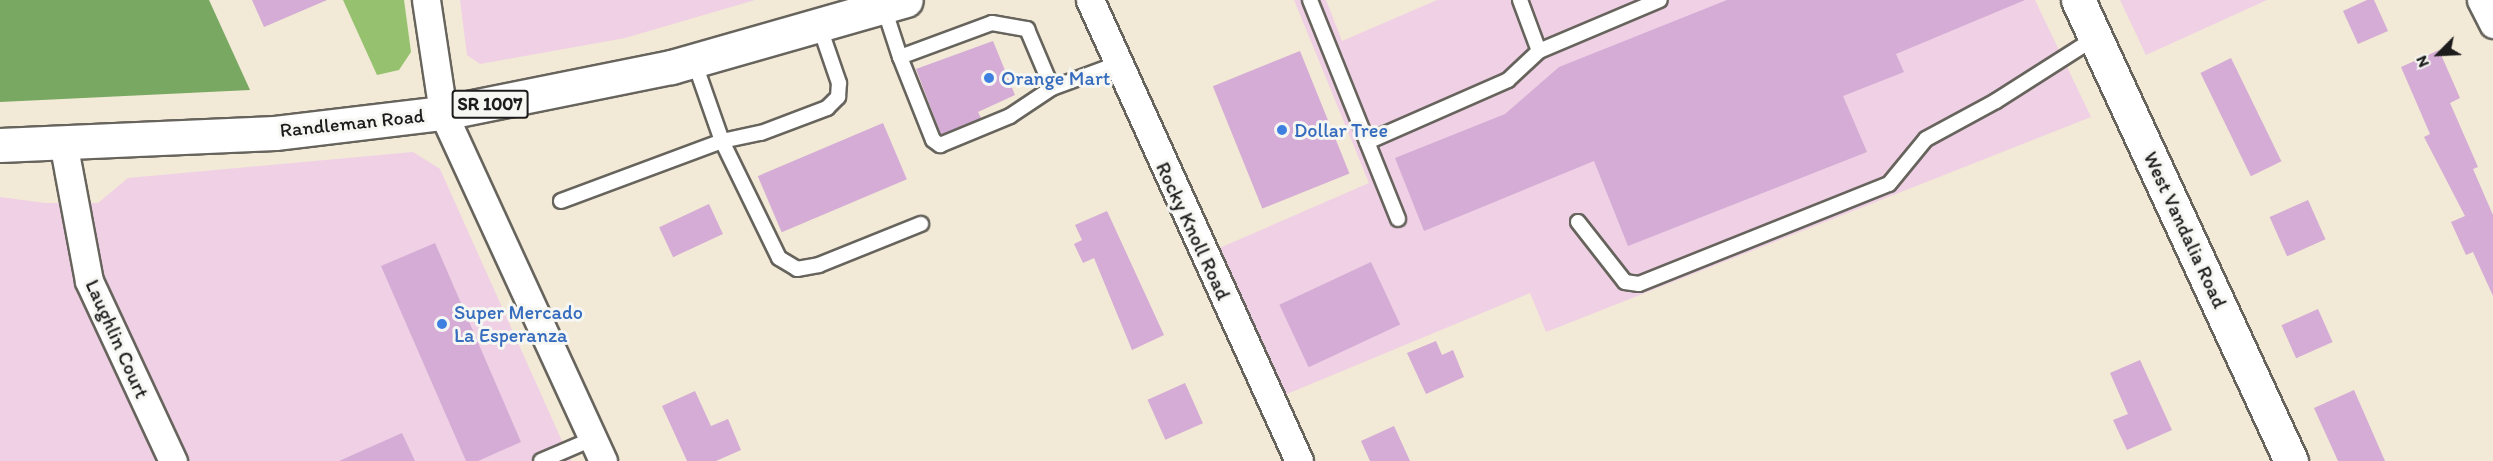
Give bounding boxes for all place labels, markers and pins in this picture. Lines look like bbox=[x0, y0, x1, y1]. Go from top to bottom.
place label: Orange Mart bbox=[1001, 66, 1110, 90]
marker: Orange Mart bbox=[982, 71, 996, 85]
place label: Dollar Tree bbox=[1294, 118, 1388, 142]
marker: Dollar Tree bbox=[1275, 123, 1289, 137]
place label: Super Mercado La Esperanza bbox=[454, 300, 582, 347]
marker: Super Mercado La Esperanza bbox=[435, 317, 449, 331]

